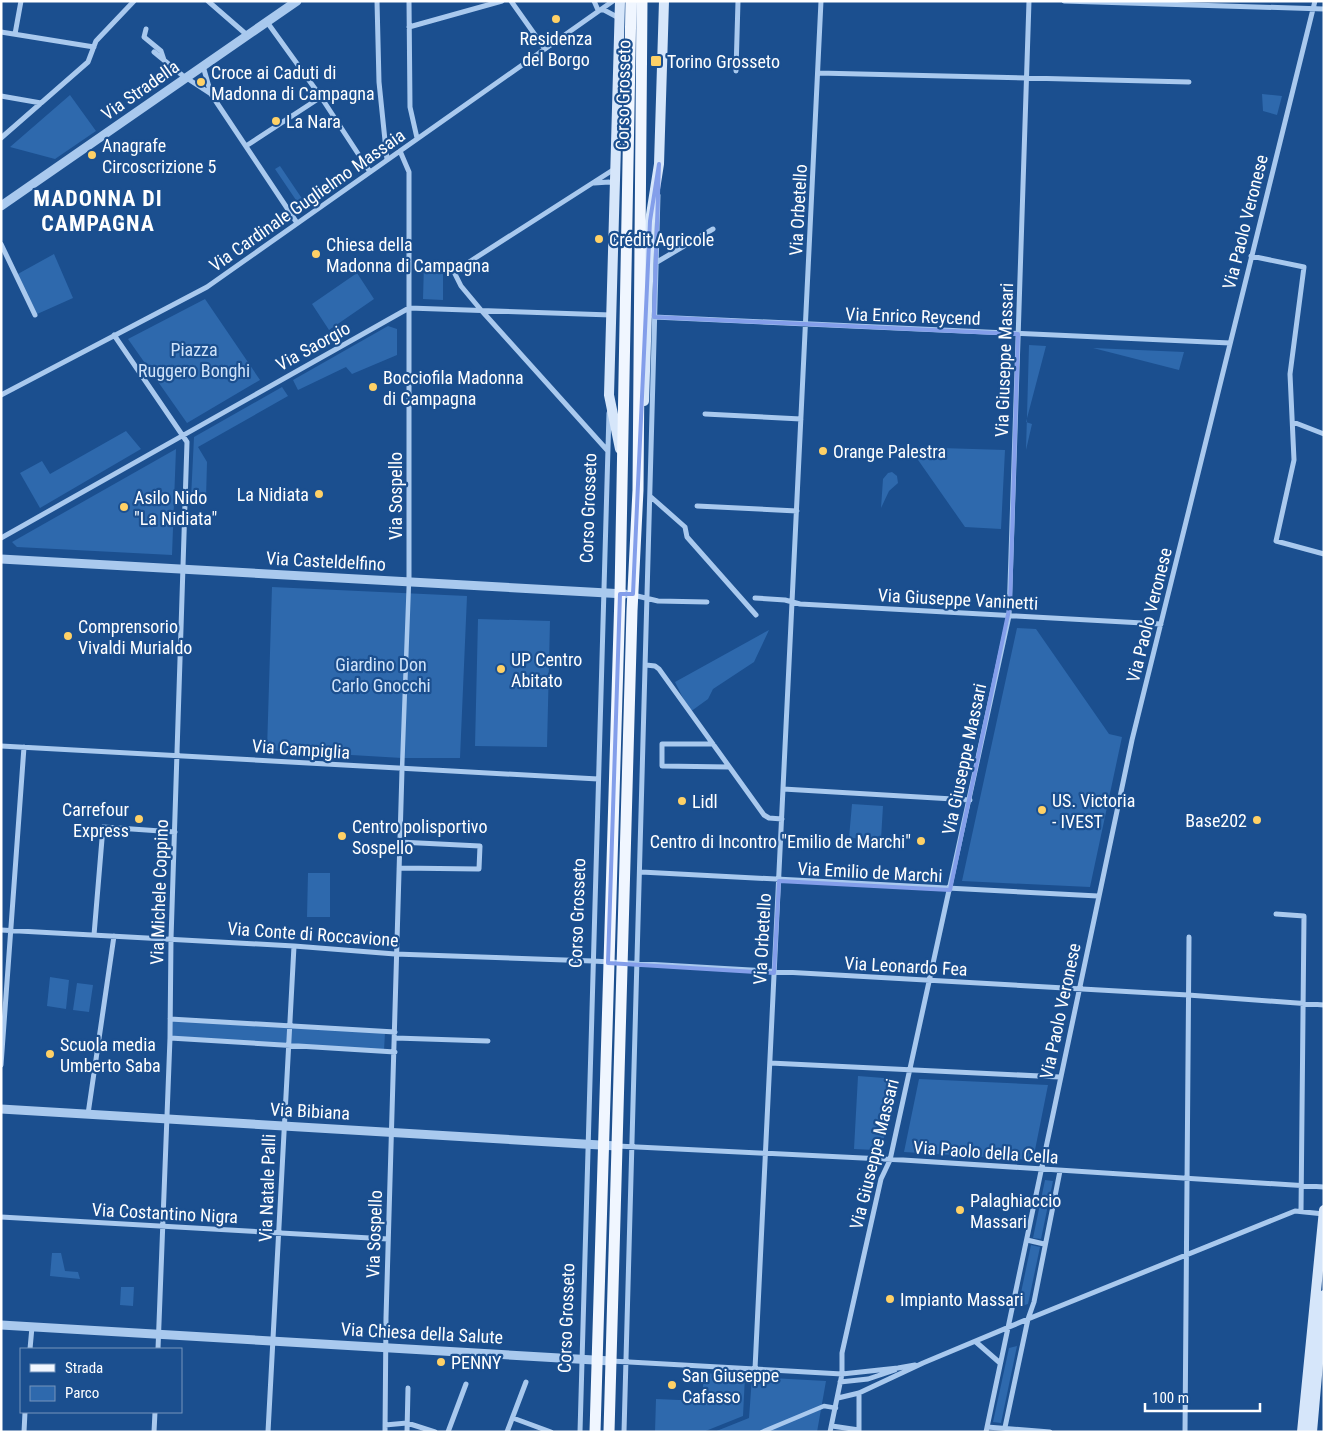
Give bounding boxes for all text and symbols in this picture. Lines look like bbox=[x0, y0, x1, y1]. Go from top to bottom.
marker: Residenza del Borgo bbox=[550, 13, 562, 25]
place label: Residenza del Borgo bbox=[520, 28, 592, 70]
street label: Corso Grosseto bbox=[612, 40, 634, 150]
place label: Torino Grosseto bbox=[667, 51, 780, 72]
marker: Torino Grosseto bbox=[649, 54, 663, 68]
street label: Via Stradella bbox=[97, 56, 183, 124]
place label: Croce ai Caduti di Madonna di Campagna bbox=[211, 62, 375, 104]
marker: Croce ai Caduti di Madonna di Campagna bbox=[195, 76, 207, 88]
place label: La Nara bbox=[286, 111, 341, 132]
marker: La Nara bbox=[270, 115, 282, 127]
street label: Via Cardinale Guglielmo Massaia bbox=[205, 124, 409, 276]
place label: Anagrafe Circoscrizione 5 bbox=[102, 135, 216, 177]
marker: Anagrafe Circoscrizione 5 bbox=[86, 149, 98, 161]
street label: Via Paolo Veronese bbox=[1218, 152, 1272, 292]
street label: Via Orbetello bbox=[785, 164, 811, 256]
district label: MADONNA DI CAMPAGNA bbox=[33, 186, 163, 236]
place label: Crédit Agricole bbox=[609, 229, 714, 250]
marker: Crédit Agricole bbox=[593, 233, 605, 245]
place label: Chiesa della Madonna di Campagna bbox=[326, 234, 490, 276]
marker: Chiesa della Madonna di Campagna bbox=[310, 248, 322, 260]
street label: Via Giuseppe Massari bbox=[991, 283, 1017, 437]
street label: Via Enrico Reycend bbox=[845, 303, 981, 329]
street label: Via Saorgio bbox=[272, 317, 354, 375]
park label: Piazza Ruggero Bonghi bbox=[138, 339, 250, 381]
place label: Bocciofila Madonna di Campagna bbox=[383, 367, 524, 409]
marker: Bocciofila Madonna di Campagna bbox=[367, 381, 379, 393]
place label: Orange Palestra bbox=[833, 441, 946, 462]
marker: Orange Palestra bbox=[817, 445, 829, 457]
street label: Via Sospello bbox=[385, 452, 406, 540]
street label: Corso Grosseto bbox=[576, 453, 600, 563]
place label: La Nidiata bbox=[237, 484, 309, 505]
place label: Asilo Nido "La Nidiata" bbox=[134, 487, 217, 529]
marker: La Nidiata bbox=[313, 488, 325, 500]
marker: Asilo Nido "La Nidiata" bbox=[118, 501, 130, 513]
street label: Via Paolo Veronese bbox=[1122, 545, 1176, 685]
street label: Via Casteldelfino bbox=[266, 547, 386, 575]
street label: Via Giuseppe Vaninetti bbox=[877, 584, 1039, 614]
place label: Comprensorio Vivaldi Murialdo bbox=[78, 616, 192, 658]
marker: Comprensorio Vivaldi Murialdo bbox=[62, 630, 74, 642]
place label: UP Centro Abitato bbox=[511, 649, 582, 691]
park label: Giardino Don Carlo Gnocchi bbox=[331, 654, 431, 696]
marker: UP Centro Abitato bbox=[495, 663, 507, 675]
street label: Via Giuseppe Massari bbox=[938, 681, 990, 837]
street label: Via Campiglia bbox=[251, 735, 351, 763]
place label: US. Victoria - IVEST bbox=[1052, 790, 1135, 832]
place label: Lidl bbox=[692, 791, 718, 812]
marker: Lidl bbox=[676, 795, 688, 807]
place label: Carrefour Express bbox=[62, 799, 130, 841]
marker: US. Victoria - IVEST bbox=[1036, 804, 1048, 816]
place label: Base202 bbox=[1185, 810, 1247, 831]
marker: Carrefour Express bbox=[133, 813, 145, 825]
marker: Base202 bbox=[1251, 814, 1263, 826]
place label: Centro polisportivo Sospello bbox=[352, 816, 487, 858]
street label: Via Michele Coppino bbox=[146, 819, 172, 965]
marker: Centro polisportivo Sospello bbox=[336, 830, 348, 842]
place label: Centro di Incontro "Emilio de Marchi" bbox=[650, 831, 911, 852]
marker: Centro di Incontro "Emilio de Marchi" bbox=[915, 835, 927, 847]
street label: Corso Grosseto bbox=[565, 858, 589, 968]
street label: Via Emilio de Marchi bbox=[797, 858, 943, 886]
street label: Via Orbetello bbox=[749, 893, 775, 985]
street label: Via Conte di Roccavione bbox=[227, 918, 399, 950]
street label: Via Paolo Veronese bbox=[1035, 941, 1085, 1081]
street label: Via Leonardo Fea bbox=[844, 952, 968, 980]
place label: Scuola media Umberto Saba bbox=[60, 1034, 161, 1076]
marker: Scuola media Umberto Saba bbox=[44, 1048, 56, 1060]
street label: Via Giuseppe Massari bbox=[845, 1077, 903, 1231]
street label: Via Bibiana bbox=[270, 1098, 350, 1124]
street label: Via Natale Palli bbox=[255, 1134, 279, 1242]
street label: Via Paolo della Cella bbox=[913, 1136, 1059, 1168]
street label: Via Sospello bbox=[362, 1190, 386, 1278]
place label: Palaghiaccio Massari bbox=[970, 1190, 1061, 1232]
street label: Via Costantino Nigra bbox=[91, 1199, 239, 1227]
marker: Palaghiaccio Massari bbox=[954, 1204, 966, 1216]
street label: Corso Grosseto bbox=[554, 1263, 578, 1373]
place label: Impianto Massari bbox=[900, 1289, 1024, 1310]
marker: Impianto Massari bbox=[884, 1293, 896, 1305]
street label: Via Chiesa della Salute bbox=[340, 1318, 504, 1348]
legend bbox=[20, 1348, 182, 1413]
place label: PENNY bbox=[451, 1352, 502, 1373]
marker: PENNY bbox=[435, 1356, 447, 1368]
text: Strada bbox=[65, 1359, 103, 1377]
place label: San Giuseppe Cafasso bbox=[682, 1365, 779, 1407]
marker: San Giuseppe Cafasso bbox=[666, 1379, 678, 1391]
scale bar bbox=[1145, 1380, 1260, 1412]
text: Parco bbox=[65, 1384, 99, 1402]
text: 100 m bbox=[1152, 1389, 1189, 1407]

